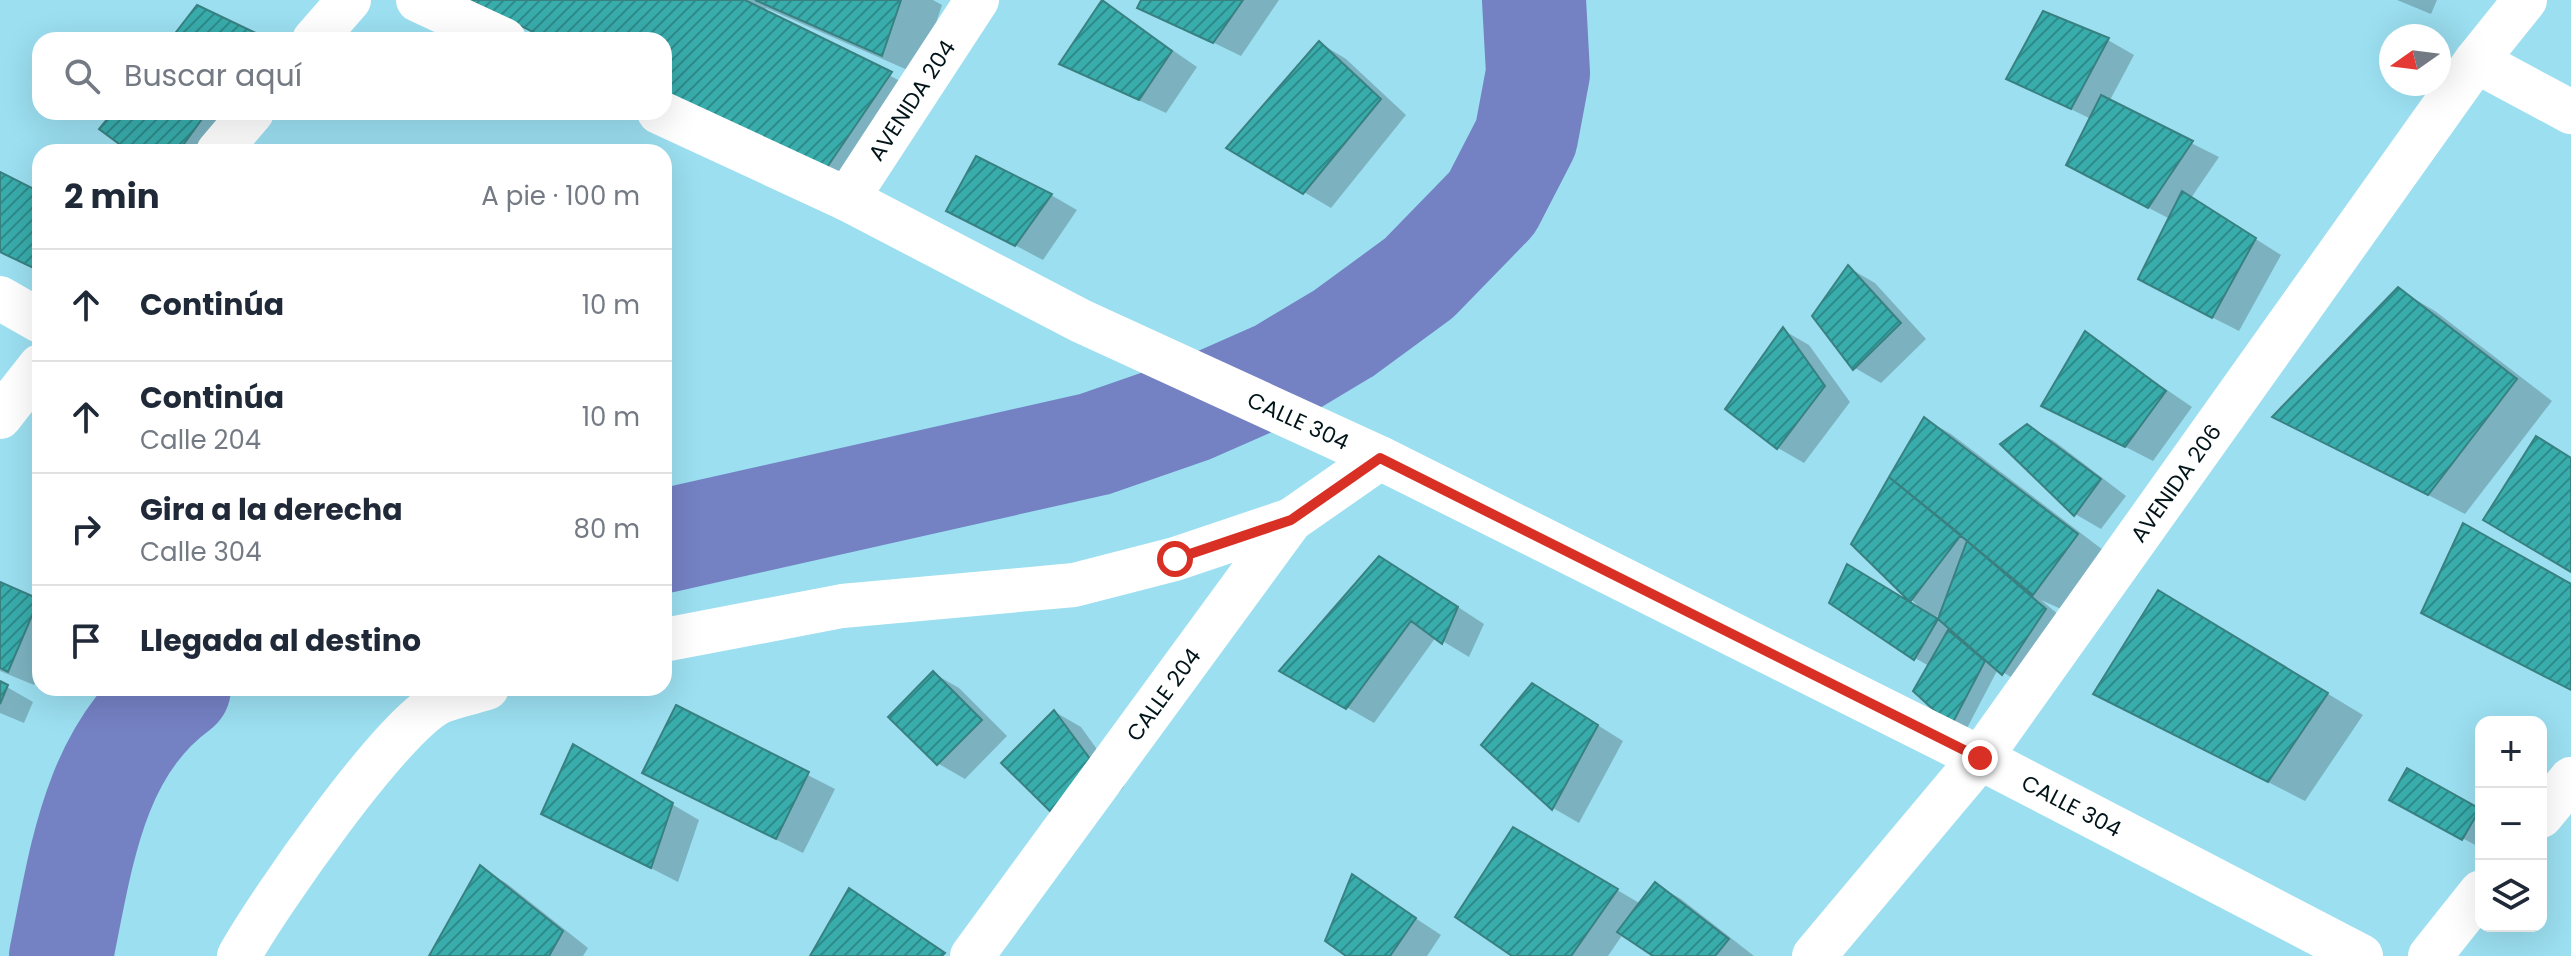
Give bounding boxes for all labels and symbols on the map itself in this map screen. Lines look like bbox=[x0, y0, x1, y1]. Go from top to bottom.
north arrow bbox=[2379, 24, 2451, 96]
street label: AVENIDA 204 bbox=[861, 34, 962, 167]
street label: CALLE 304 bbox=[1242, 384, 1354, 457]
street label: AVENIDA 206 bbox=[2123, 417, 2229, 548]
route start bbox=[1157, 541, 1193, 577]
street label: CALLE 204 bbox=[1119, 642, 1208, 747]
route end bbox=[1962, 740, 1998, 776]
street label: CALLE 304 bbox=[2016, 767, 2127, 844]

